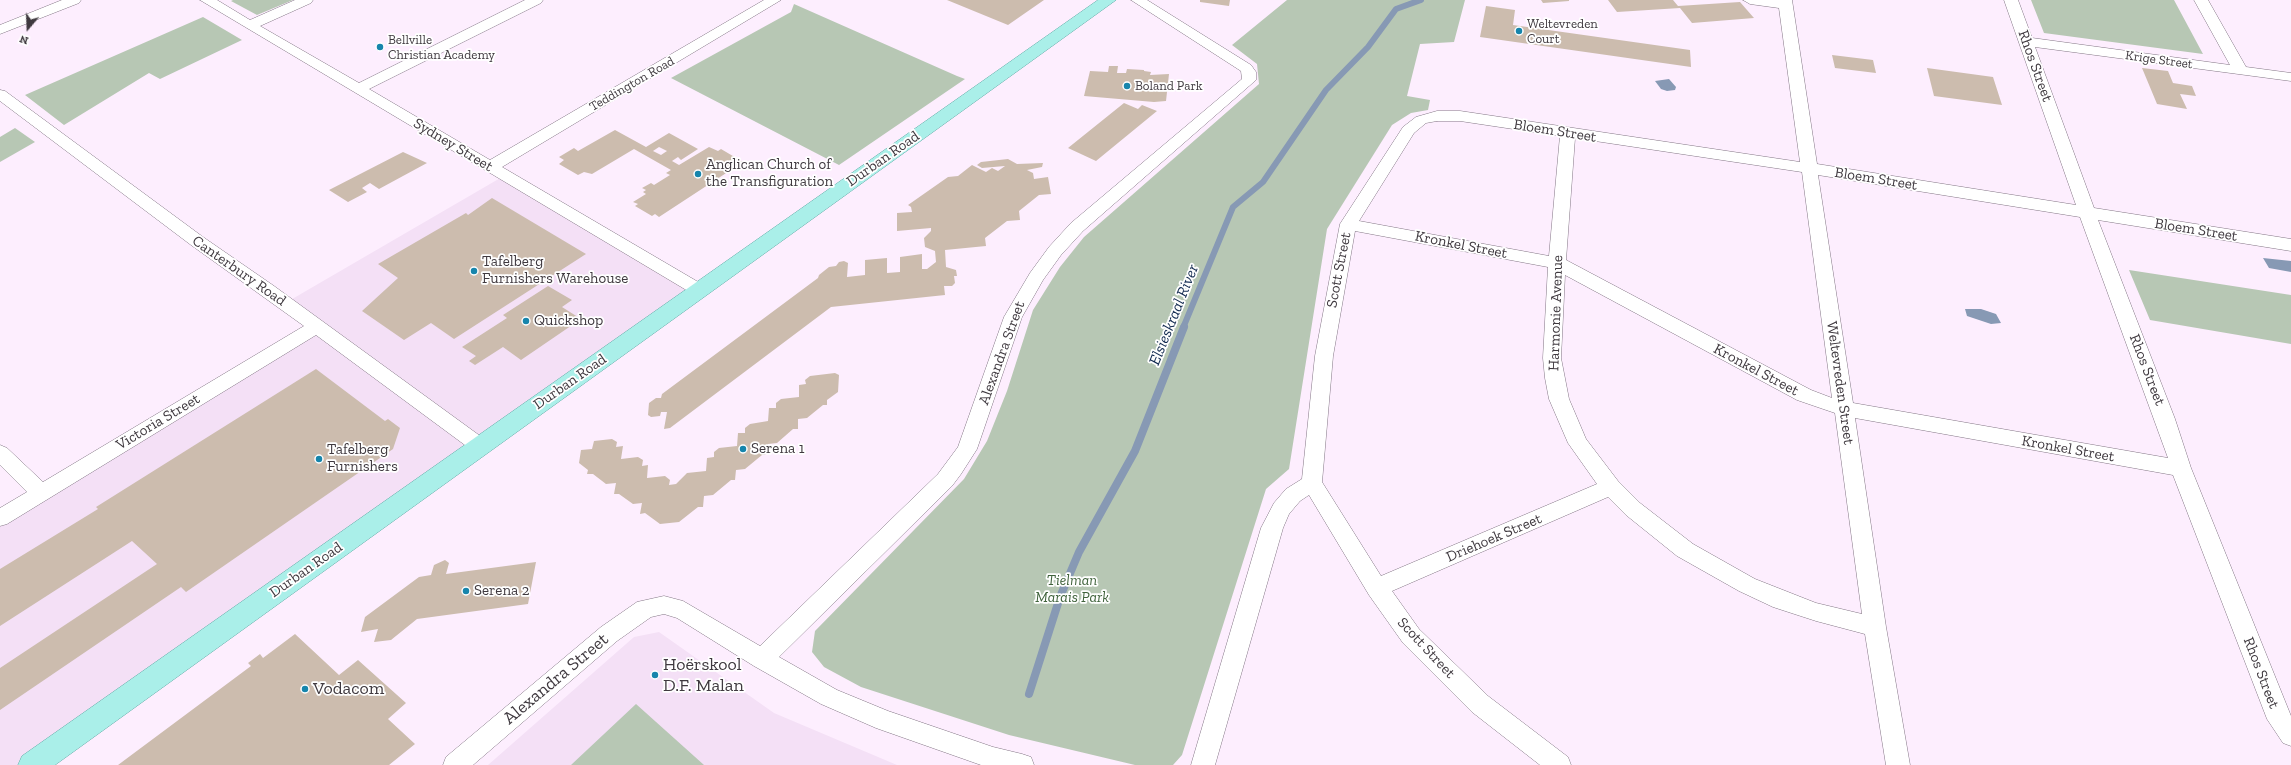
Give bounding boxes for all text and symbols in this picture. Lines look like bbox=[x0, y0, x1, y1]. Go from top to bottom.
north arrow bbox=[8, 8, 48, 48]
place label: Weltevreden Court bbox=[1527, 16, 1598, 47]
marker: Weltevreden Court bbox=[1514, 26, 1524, 36]
street label: Rhos Street bbox=[2014, 28, 2056, 104]
text: N bbox=[18, 32, 30, 47]
place label: Bellville Christian Academy bbox=[388, 32, 495, 63]
marker: Bellville Christian Academy bbox=[375, 42, 385, 52]
street label: Krige Street bbox=[2124, 48, 2194, 72]
street label: Teddington Road bbox=[587, 53, 677, 115]
place label: Boland Park bbox=[1135, 78, 1203, 94]
marker: Boland Park bbox=[1122, 81, 1132, 91]
street label: Sydney Street bbox=[410, 114, 496, 176]
street label: Bloem Street bbox=[1512, 116, 1598, 146]
street label: Durban Road bbox=[843, 127, 923, 191]
place label: Anglican Church of the Transfiguration bbox=[706, 156, 833, 191]
street label: Bloem Street bbox=[1833, 164, 1919, 194]
marker: Anglican Church of the Transfiguration bbox=[693, 169, 703, 179]
street label: Bloem Street bbox=[2153, 215, 2239, 245]
street label: Kronkel Street bbox=[1413, 227, 1509, 263]
street label: Scott Street bbox=[1323, 231, 1355, 309]
street label: Canterbury Road bbox=[189, 232, 289, 310]
place label: Tafelberg Furnishers Warehouse bbox=[482, 253, 628, 288]
street label: Harmonie Avenue bbox=[1545, 255, 1567, 371]
water label: Elsieskraal River bbox=[1145, 262, 1203, 368]
marker: Tafelberg Furnishers Warehouse bbox=[469, 266, 479, 276]
street label: Alexandra Street bbox=[975, 299, 1029, 407]
place label: Quickshop bbox=[534, 312, 603, 330]
marker: Quickshop bbox=[521, 316, 531, 326]
street label: Weltevreden Street bbox=[1822, 320, 1858, 446]
street label: Rhos Street bbox=[2125, 332, 2169, 408]
street label: Kronkel Street bbox=[1710, 340, 1802, 400]
street label: Durban Road bbox=[530, 350, 610, 414]
street label: Victoria Street bbox=[113, 390, 203, 454]
street label: Kronkel Street bbox=[2020, 432, 2116, 466]
place label: Serena 1 bbox=[751, 440, 804, 458]
place label: Tafelberg Furnishers bbox=[327, 441, 398, 476]
marker: Serena 1 bbox=[738, 444, 748, 454]
marker: Tafelberg Furnishers bbox=[314, 454, 324, 464]
street label: Driehoek Street bbox=[1444, 510, 1544, 566]
street label: Durban Road bbox=[266, 538, 346, 602]
park label: Tielman Marais Park bbox=[1035, 572, 1109, 607]
place label: Serena 2 bbox=[474, 582, 529, 600]
marker: Serena 2 bbox=[461, 586, 471, 596]
street label: Scott Street bbox=[1393, 614, 1459, 682]
street label: Alexandra Street bbox=[499, 629, 613, 729]
street label: Rhos Street bbox=[2239, 635, 2283, 711]
place label: Hoërskool D.F. Malan bbox=[663, 654, 744, 696]
marker: Hoërskool D.F. Malan bbox=[650, 670, 660, 680]
place label: Vodacom bbox=[313, 678, 384, 700]
marker: Vodacom bbox=[300, 684, 310, 694]

